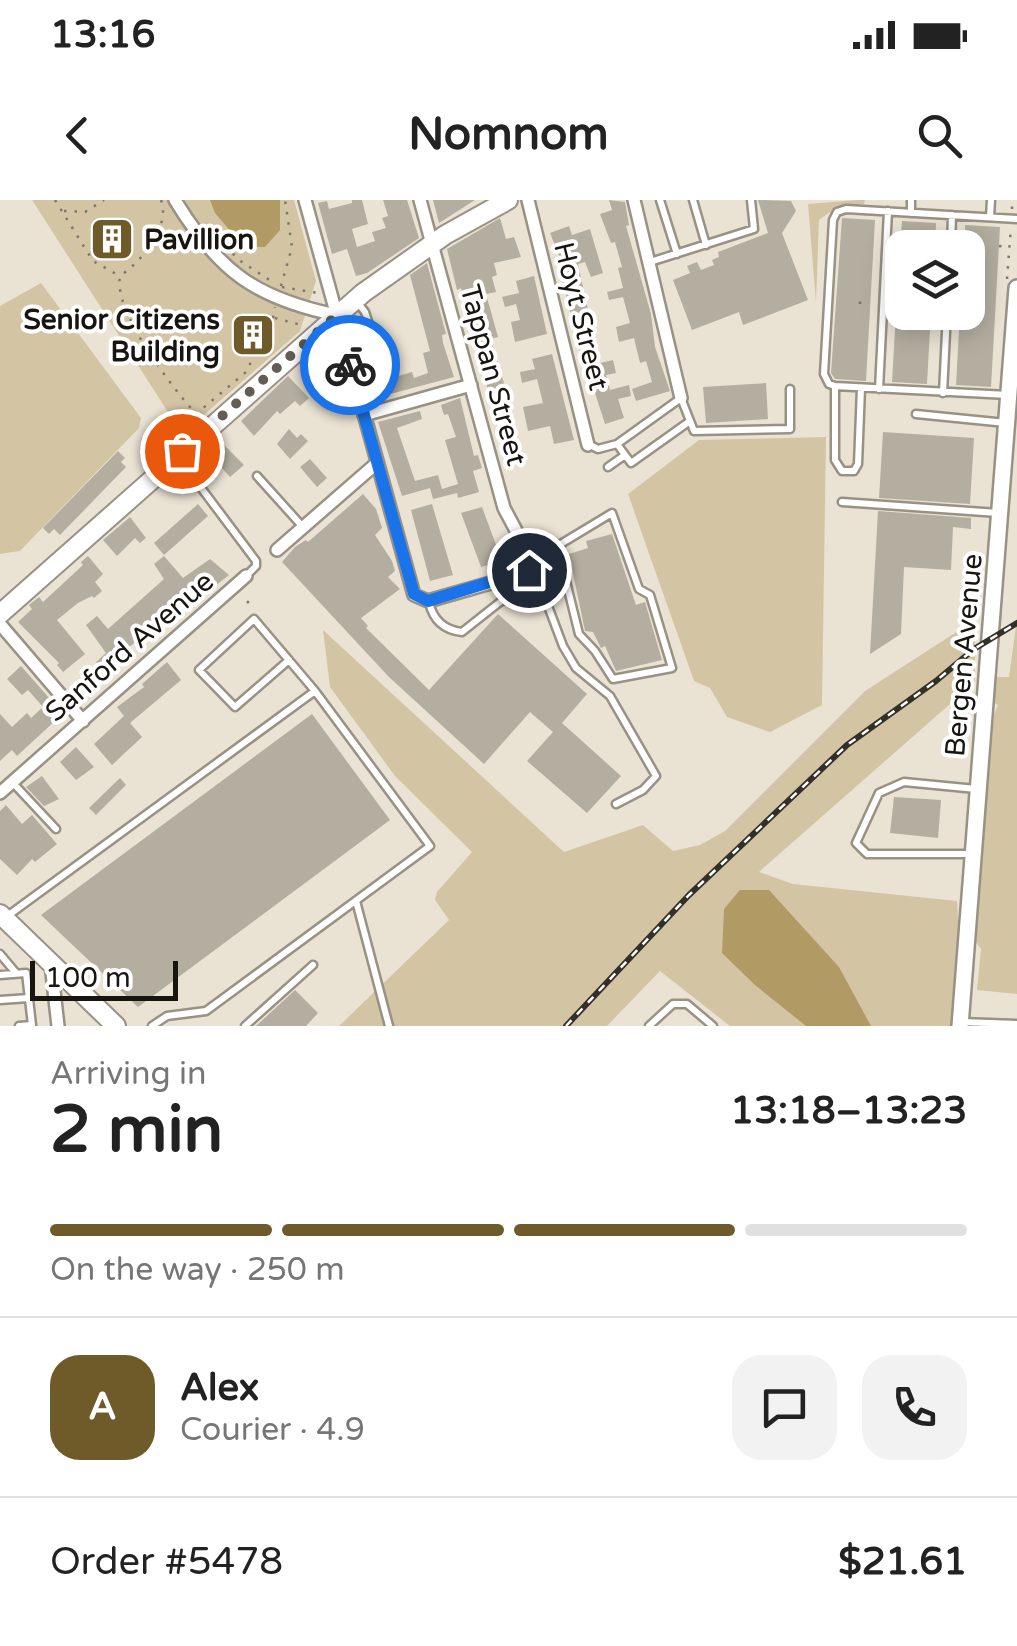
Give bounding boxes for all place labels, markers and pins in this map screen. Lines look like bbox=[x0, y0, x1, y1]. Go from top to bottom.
building icon: Pavillion bbox=[89, 216, 135, 262]
place label: Pavillion bbox=[144, 223, 254, 257]
place label: Senior Citizens Building bbox=[23, 303, 220, 369]
building icon: Senior Citizens Building bbox=[230, 312, 276, 358]
pin bbox=[140, 409, 225, 494]
pin bbox=[487, 528, 572, 613]

